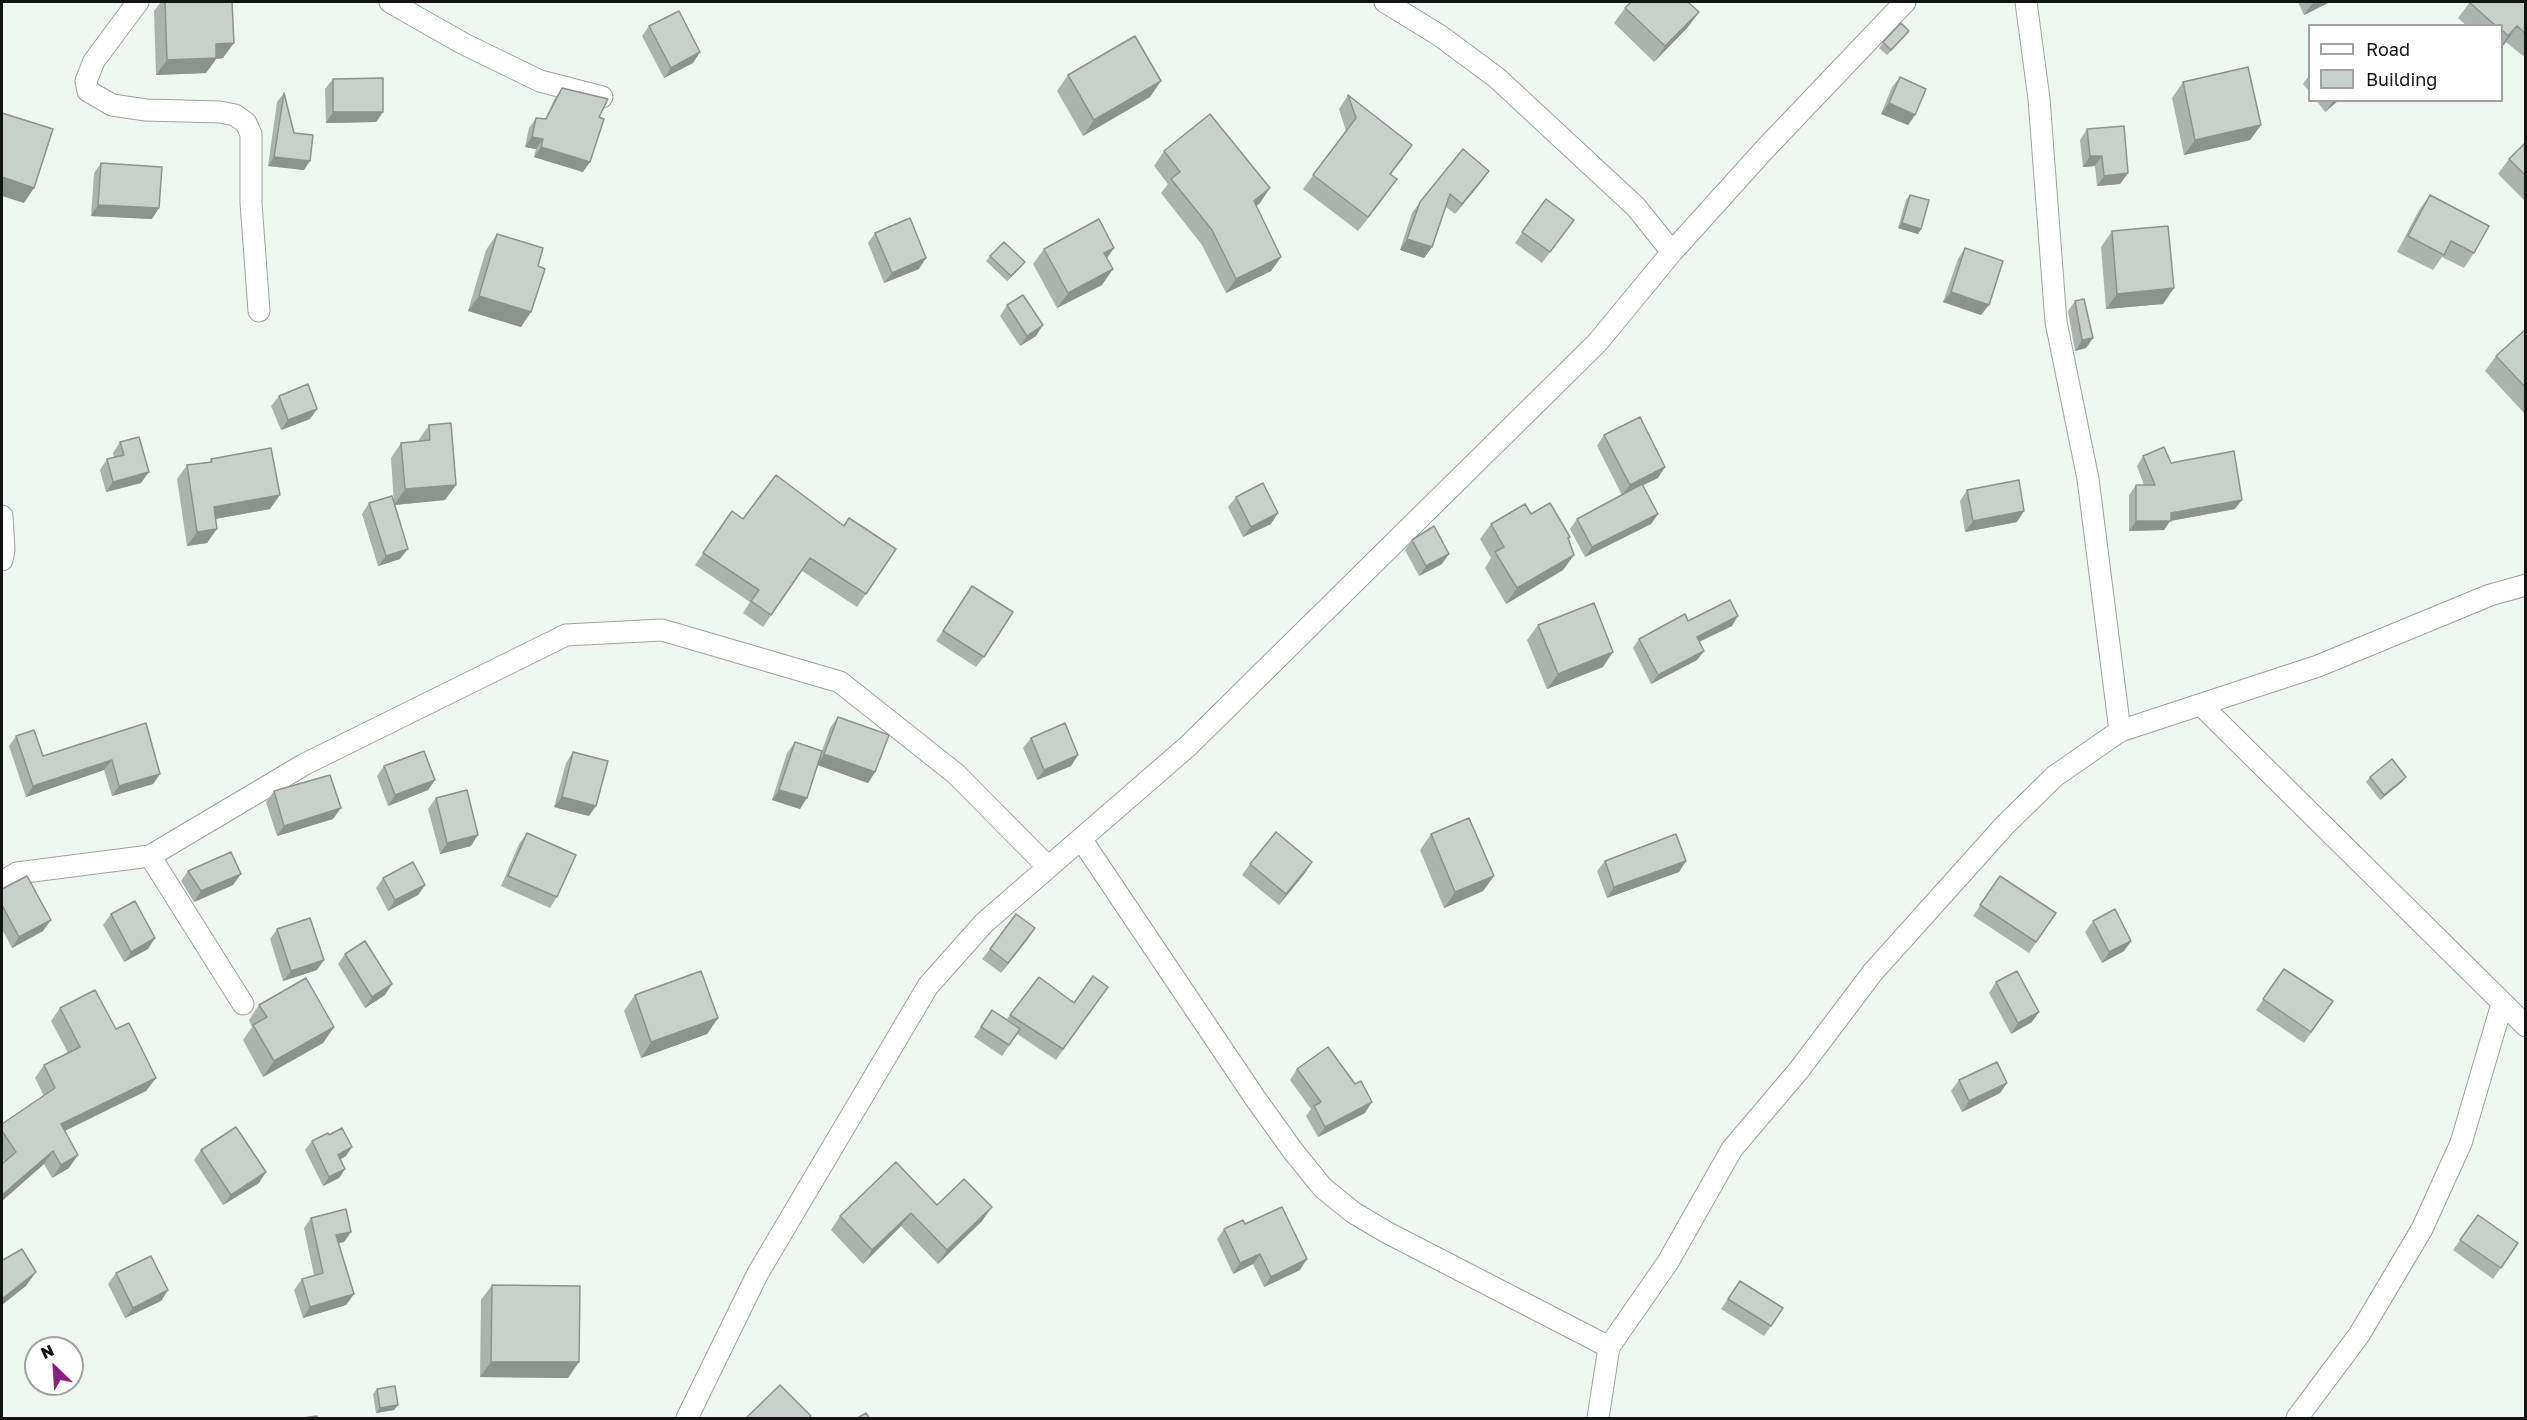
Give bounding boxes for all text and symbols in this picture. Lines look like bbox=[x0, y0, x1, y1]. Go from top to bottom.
legend bbox=[2308, 24, 2503, 102]
text: Road bbox=[2366, 38, 2410, 60]
text: Building bbox=[2366, 68, 2437, 90]
north arrow bbox=[24, 1336, 84, 1396]
text: N bbox=[37, 1340, 57, 1363]

